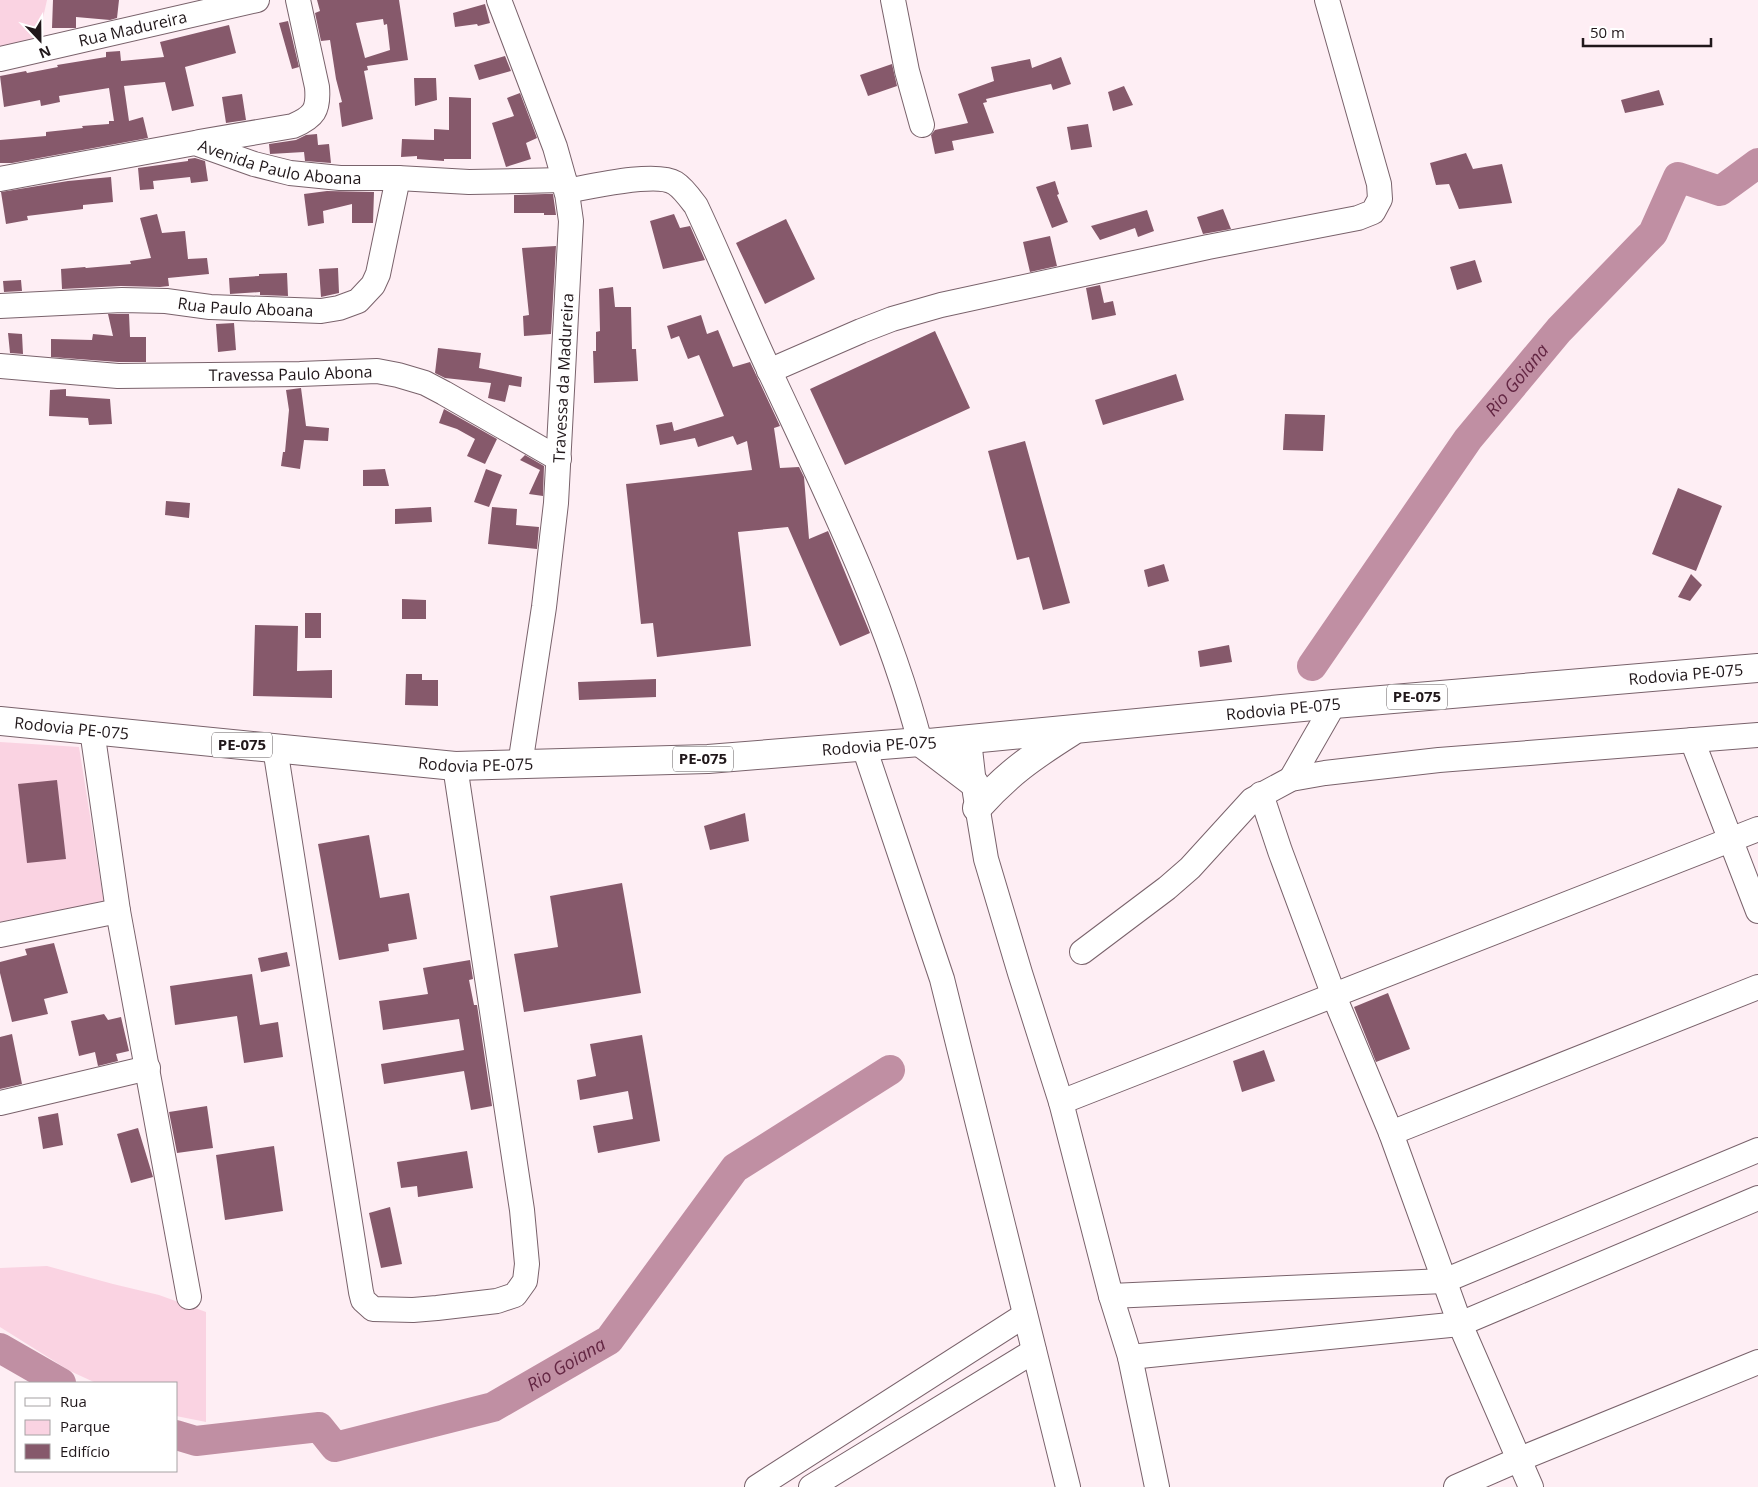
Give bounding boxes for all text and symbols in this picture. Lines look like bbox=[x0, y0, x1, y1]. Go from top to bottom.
street label: Rua Madureira bbox=[76, 5, 189, 52]
north arrow bbox=[15, 15, 65, 65]
scale bar bbox=[1583, 15, 1710, 47]
text: 50 m bbox=[1590, 22, 1625, 42]
text: N bbox=[36, 42, 54, 63]
street label: Avenida Paulo Aboana bbox=[195, 134, 361, 189]
street label: Rua Paulo Aboana bbox=[176, 292, 314, 322]
street label: Travessa da Madureira bbox=[548, 292, 578, 464]
water label: Rio Goiana bbox=[1479, 338, 1554, 421]
street label: Travessa Paulo Abona bbox=[208, 360, 373, 386]
street label: Rodovia PE-075 bbox=[1628, 658, 1744, 690]
road number: PE-075 bbox=[1387, 684, 1447, 710]
street label: Rodovia PE-075 bbox=[1225, 692, 1342, 725]
street label: Rodovia PE-075 bbox=[13, 711, 130, 745]
street label: Rodovia PE-075 bbox=[821, 731, 938, 761]
road number: PE-075 bbox=[212, 732, 272, 758]
road number: PE-075 bbox=[673, 746, 733, 772]
street label: Rodovia PE-075 bbox=[417, 751, 534, 777]
water label: Rio Goiana bbox=[522, 1332, 610, 1396]
legend bbox=[15, 1382, 178, 1472]
text: Rua bbox=[60, 1391, 87, 1411]
text: Parque bbox=[60, 1416, 110, 1436]
text: Edifício bbox=[60, 1441, 110, 1461]

